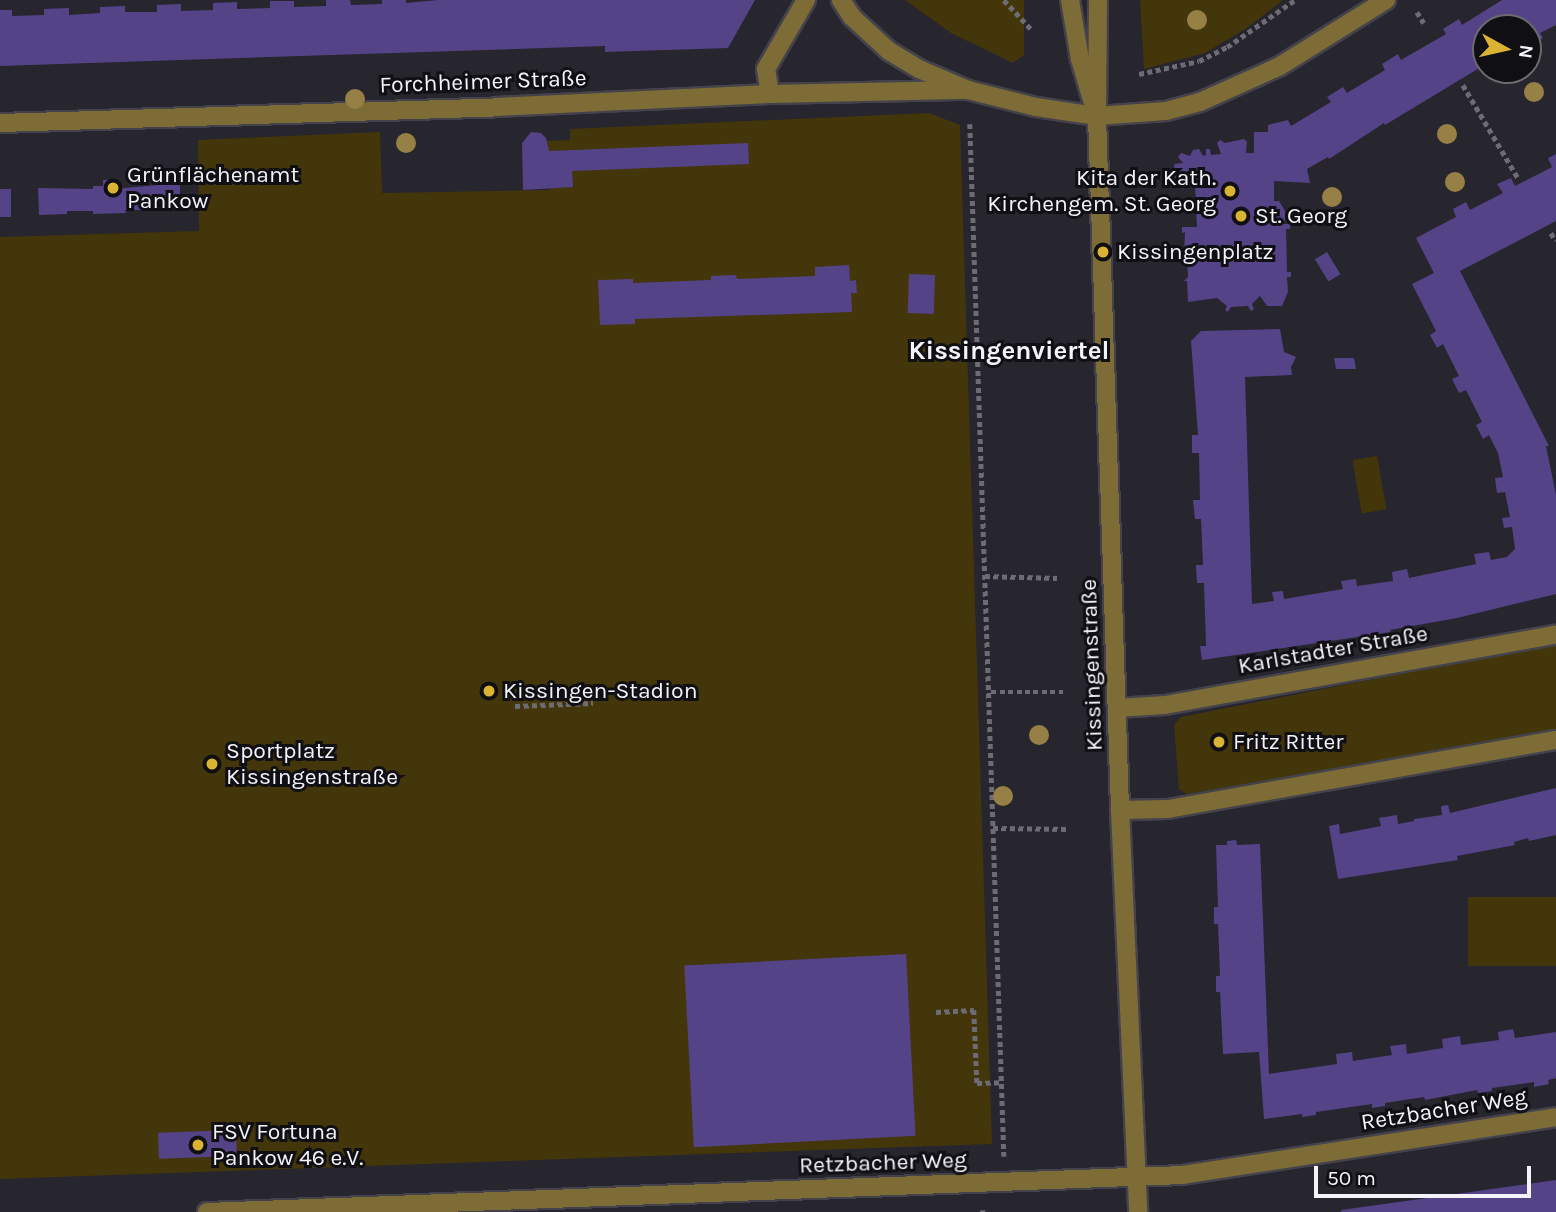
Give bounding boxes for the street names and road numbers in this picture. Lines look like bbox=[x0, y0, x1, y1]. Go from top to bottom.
street label: Forchheimer Straße bbox=[379, 65, 587, 99]
street label: Kissingenstraße bbox=[1075, 579, 1109, 751]
street label: Karlstadter Straße bbox=[1236, 620, 1430, 680]
street label: Retzbacher Weg bbox=[1359, 1083, 1529, 1137]
street label: Retzbacher Weg bbox=[799, 1146, 967, 1180]

